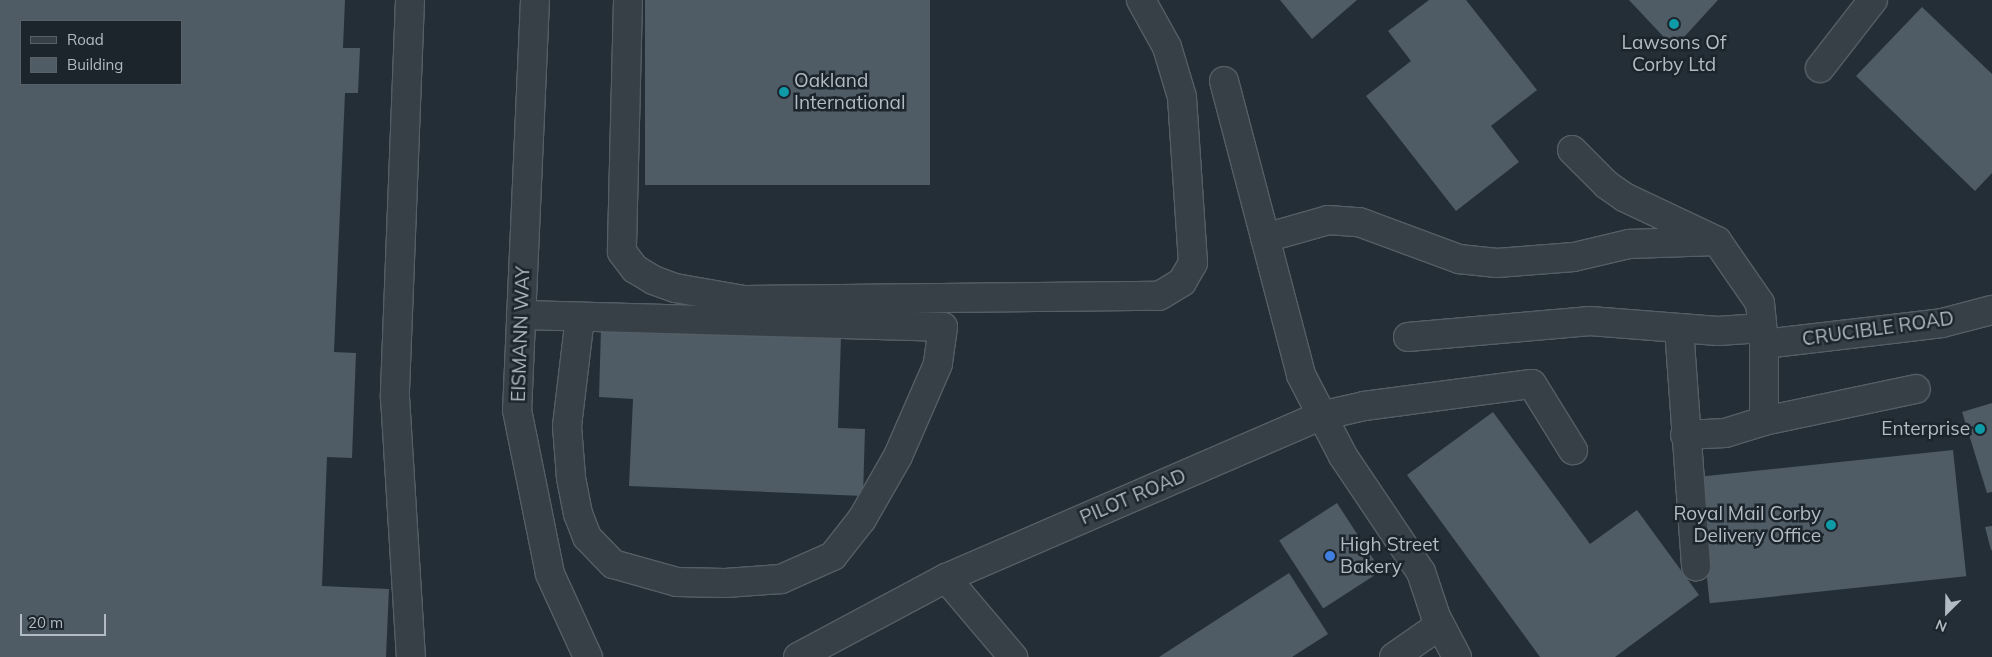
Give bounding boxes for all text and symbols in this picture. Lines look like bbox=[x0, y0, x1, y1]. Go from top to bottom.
marker: Lawsons Of Corby Ltd bbox=[1668, 18, 1680, 30]
legend bbox=[20, 20, 182, 85]
text: Road bbox=[67, 30, 104, 49]
place label: Lawsons Of Corby Ltd bbox=[1622, 32, 1726, 76]
text: Building bbox=[67, 55, 123, 74]
place label: Oakland International bbox=[794, 70, 905, 114]
marker: Oakland International bbox=[778, 86, 790, 98]
street label: EISMANN WAY bbox=[507, 266, 535, 402]
street label: CRUCIBLE ROAD bbox=[1801, 307, 1955, 351]
place label: Enterprise bbox=[1881, 418, 1970, 440]
marker: Enterprise bbox=[1974, 423, 1986, 435]
street label: PILOT ROAD bbox=[1077, 464, 1189, 530]
place label: Royal Mail Corby Delivery Office bbox=[1673, 503, 1821, 547]
marker: Royal Mail Corby Delivery Office bbox=[1825, 519, 1837, 531]
place label: High Street Bakery bbox=[1340, 534, 1439, 578]
marker: High Street Bakery bbox=[1324, 550, 1336, 562]
north arrow bbox=[1922, 587, 1972, 637]
scale bar bbox=[22, 604, 109, 636]
text: 20 m bbox=[28, 613, 63, 632]
text: N bbox=[1933, 615, 1950, 636]

